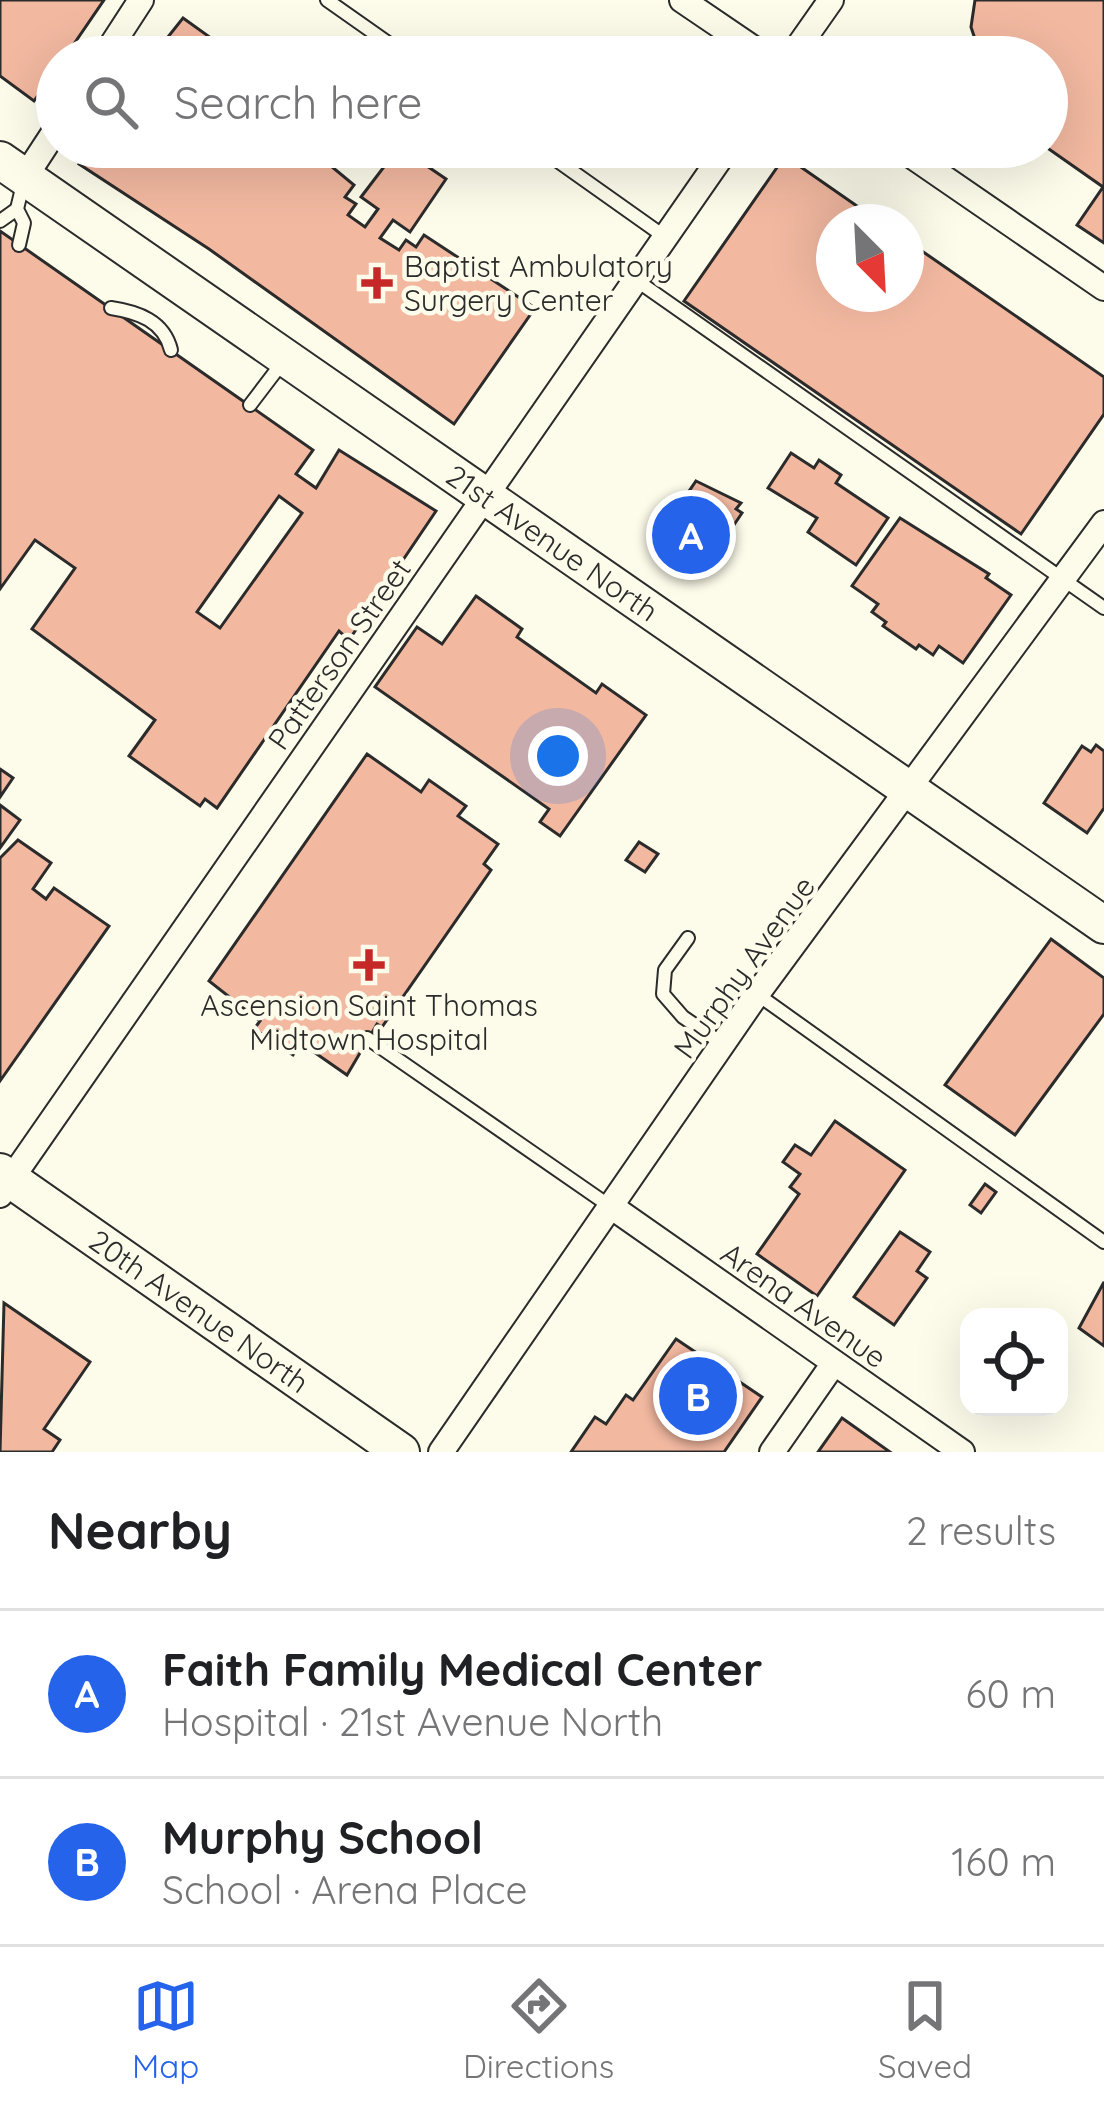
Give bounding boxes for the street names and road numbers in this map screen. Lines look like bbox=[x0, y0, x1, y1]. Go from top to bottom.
street label: 21st Avenue North bbox=[439, 456, 666, 629]
street label: Patterson Street bbox=[259, 551, 419, 757]
street label: Murphy Avenue bbox=[665, 868, 823, 1066]
street label: 20th Avenue North bbox=[82, 1221, 316, 1401]
street label: Arena Avenue bbox=[714, 1234, 894, 1376]

